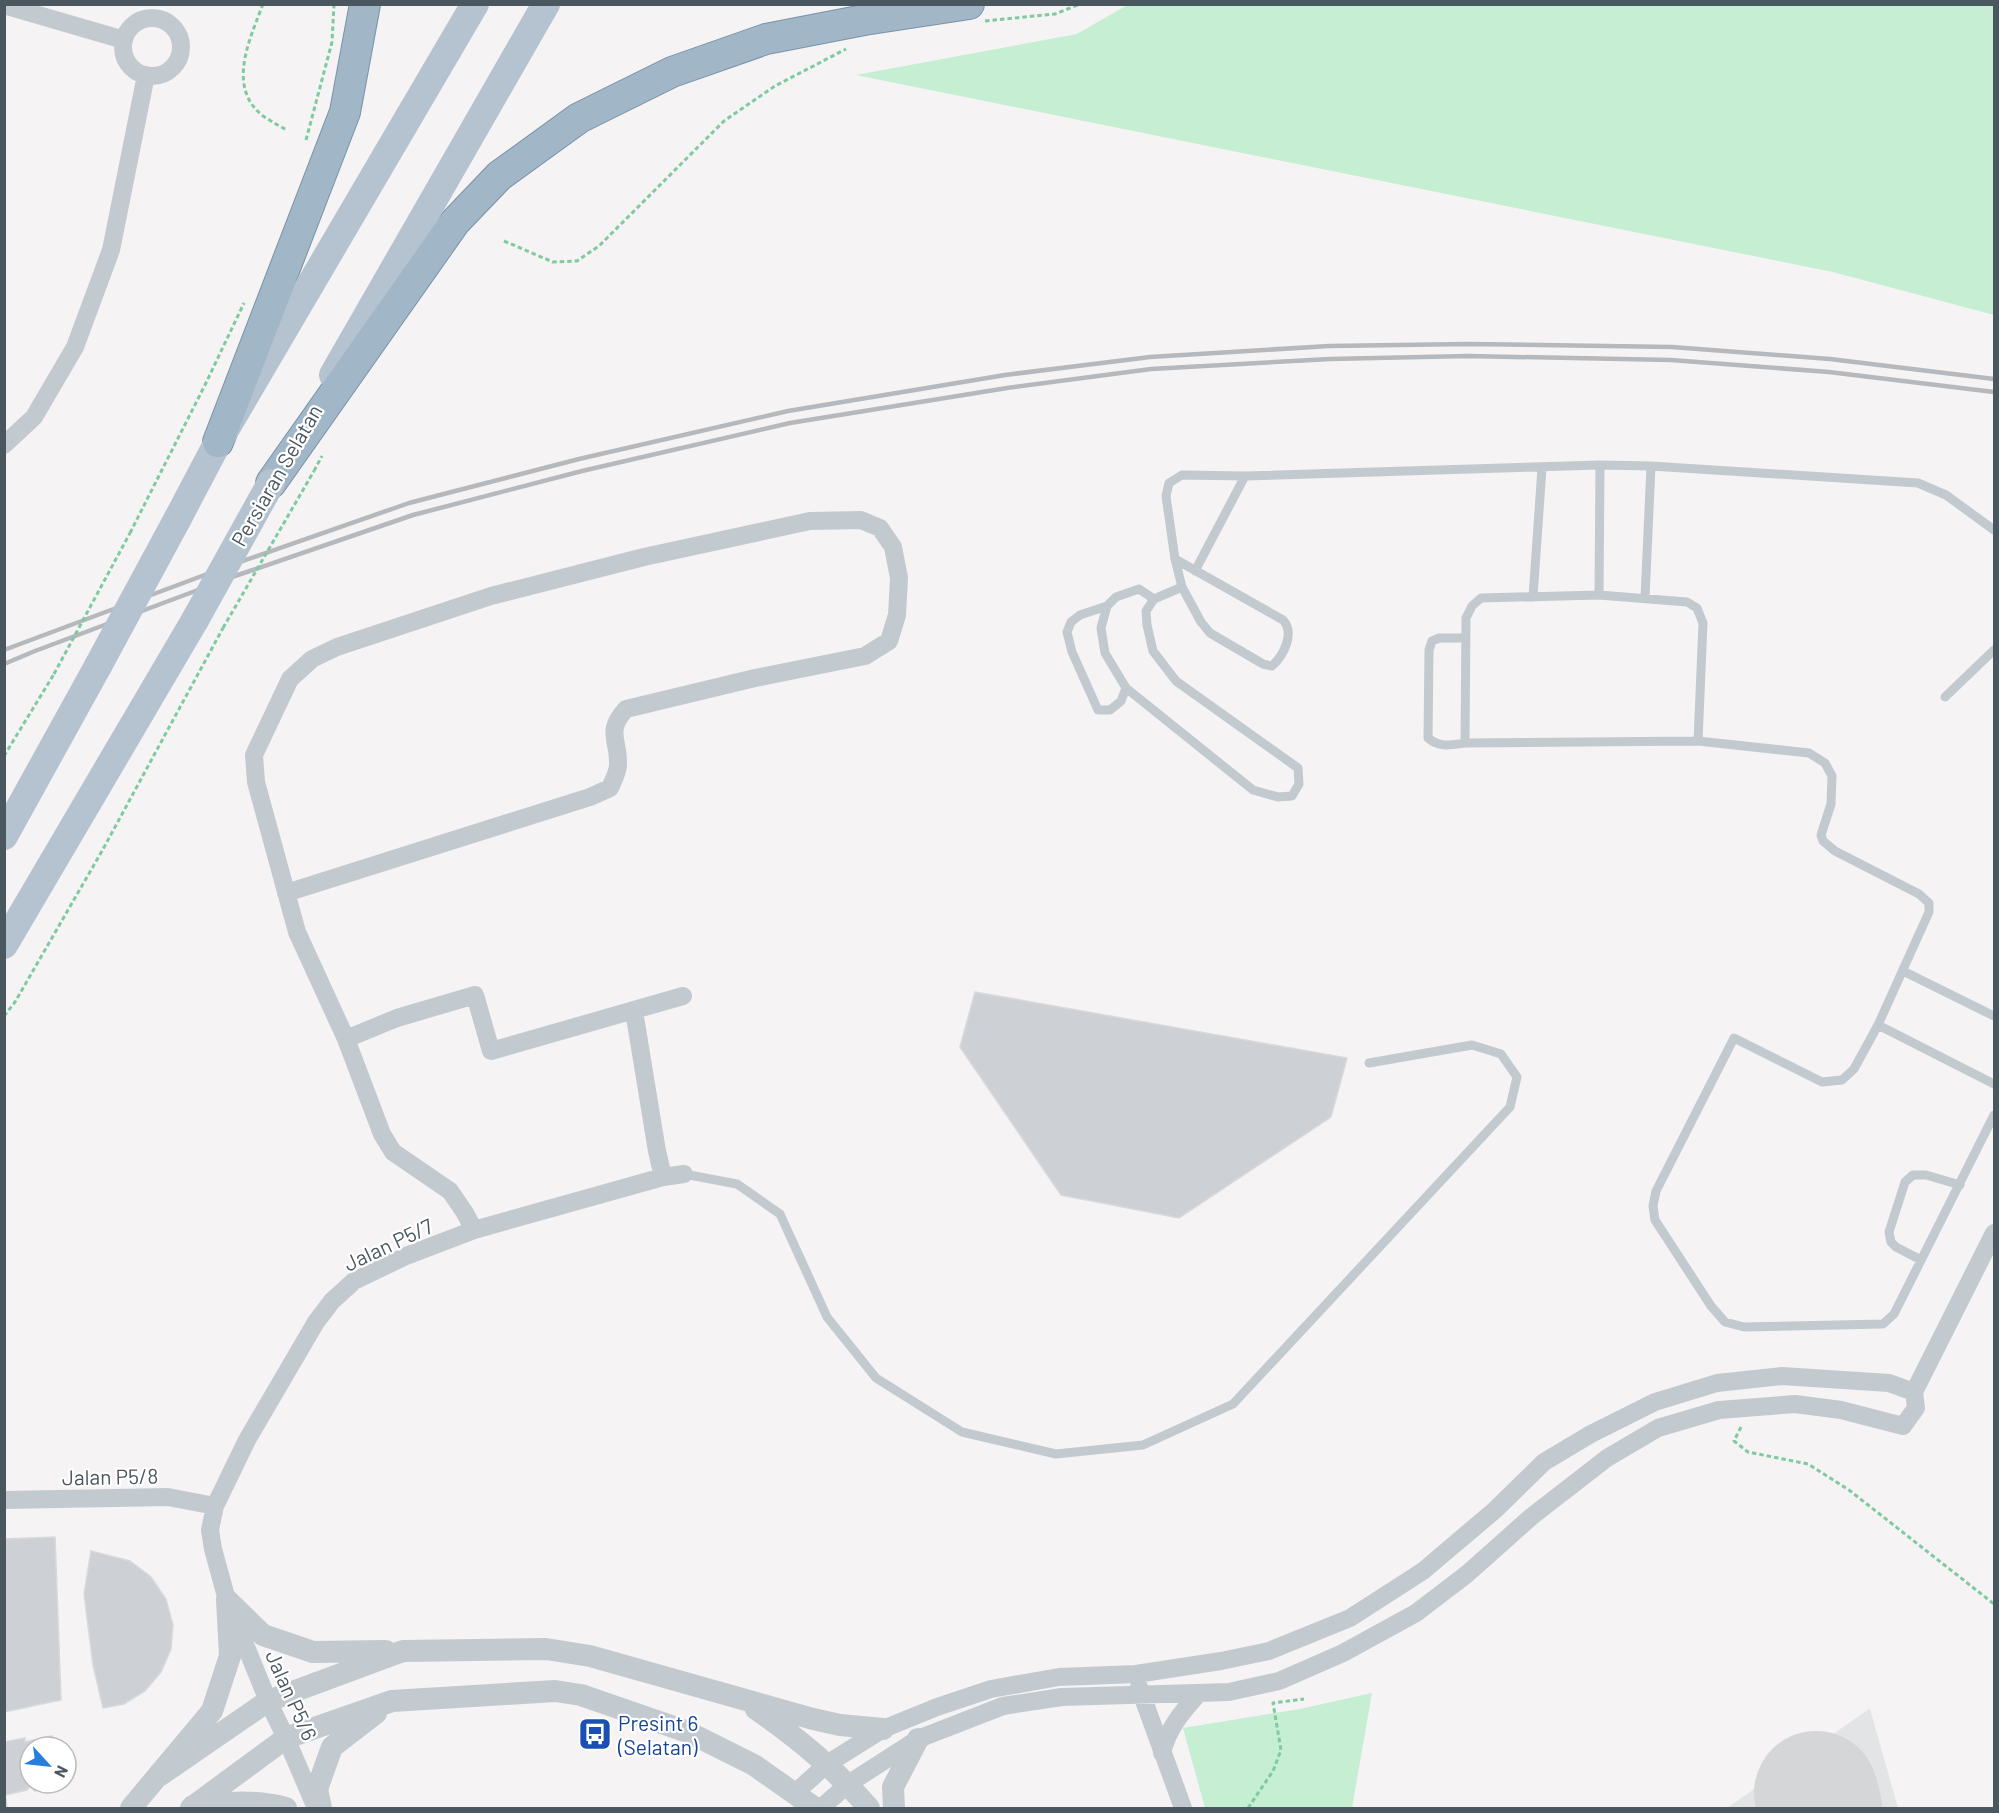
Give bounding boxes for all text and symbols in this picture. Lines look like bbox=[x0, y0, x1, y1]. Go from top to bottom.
street label: Persiaran Selatan bbox=[225, 400, 327, 550]
street label: Jalan P5/7 bbox=[339, 1212, 437, 1276]
street label: Jalan P5/8 bbox=[62, 1463, 158, 1489]
street label: Jalan P5/6 bbox=[261, 1646, 323, 1744]
place label: Presint 6 (Selatan) bbox=[617, 1710, 698, 1759]
bus stop icon: Presint 6 (Selatan) bbox=[577, 1716, 613, 1752]
north arrow bbox=[18, 1735, 78, 1795]
text: N bbox=[51, 1763, 73, 1781]

